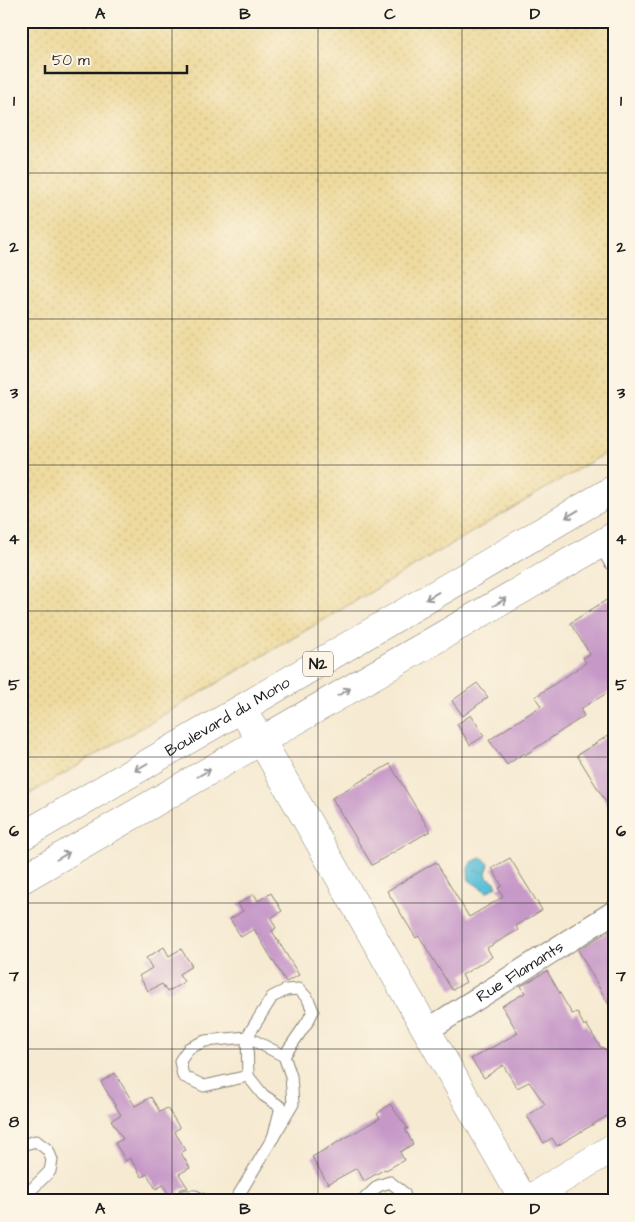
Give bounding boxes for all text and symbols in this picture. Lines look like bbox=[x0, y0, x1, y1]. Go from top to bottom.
text: A bbox=[95, 3, 106, 25]
text: B bbox=[239, 3, 251, 25]
text: C bbox=[384, 3, 396, 25]
text: D bbox=[530, 3, 541, 25]
scale bar bbox=[45, 42, 188, 74]
text: 50 m bbox=[52, 50, 90, 71]
text: 1 bbox=[13, 90, 16, 112]
text: 1 bbox=[620, 90, 623, 112]
text: 2 bbox=[8, 236, 19, 258]
text: 2 bbox=[615, 236, 626, 258]
text: 3 bbox=[9, 382, 19, 404]
text: 3 bbox=[616, 382, 626, 404]
one-way arrow bbox=[565, 509, 579, 519]
text: 4 bbox=[9, 528, 20, 550]
text: 4 bbox=[616, 528, 627, 550]
one-way arrow bbox=[425, 592, 439, 602]
one-way arrow bbox=[492, 596, 506, 606]
road number: N2 bbox=[303, 652, 333, 676]
street label: Boulevard du Mono bbox=[161, 671, 294, 762]
text: 5 bbox=[8, 674, 20, 696]
text: 5 bbox=[615, 674, 627, 696]
one-way arrow bbox=[337, 686, 351, 696]
one-way arrow bbox=[134, 763, 149, 773]
one-way arrow bbox=[196, 768, 210, 778]
text: 6 bbox=[9, 820, 19, 842]
text: 6 bbox=[616, 820, 626, 842]
one-way arrow bbox=[56, 850, 70, 860]
street label: Rue Flamants bbox=[472, 936, 568, 1008]
text: 7 bbox=[8, 965, 19, 987]
text: 7 bbox=[615, 965, 626, 987]
text: 8 bbox=[9, 1111, 20, 1133]
text: 8 bbox=[616, 1111, 627, 1133]
text: A bbox=[95, 1198, 106, 1220]
text: B bbox=[239, 1198, 251, 1220]
text: C bbox=[384, 1198, 396, 1220]
text: D bbox=[530, 1198, 541, 1220]

